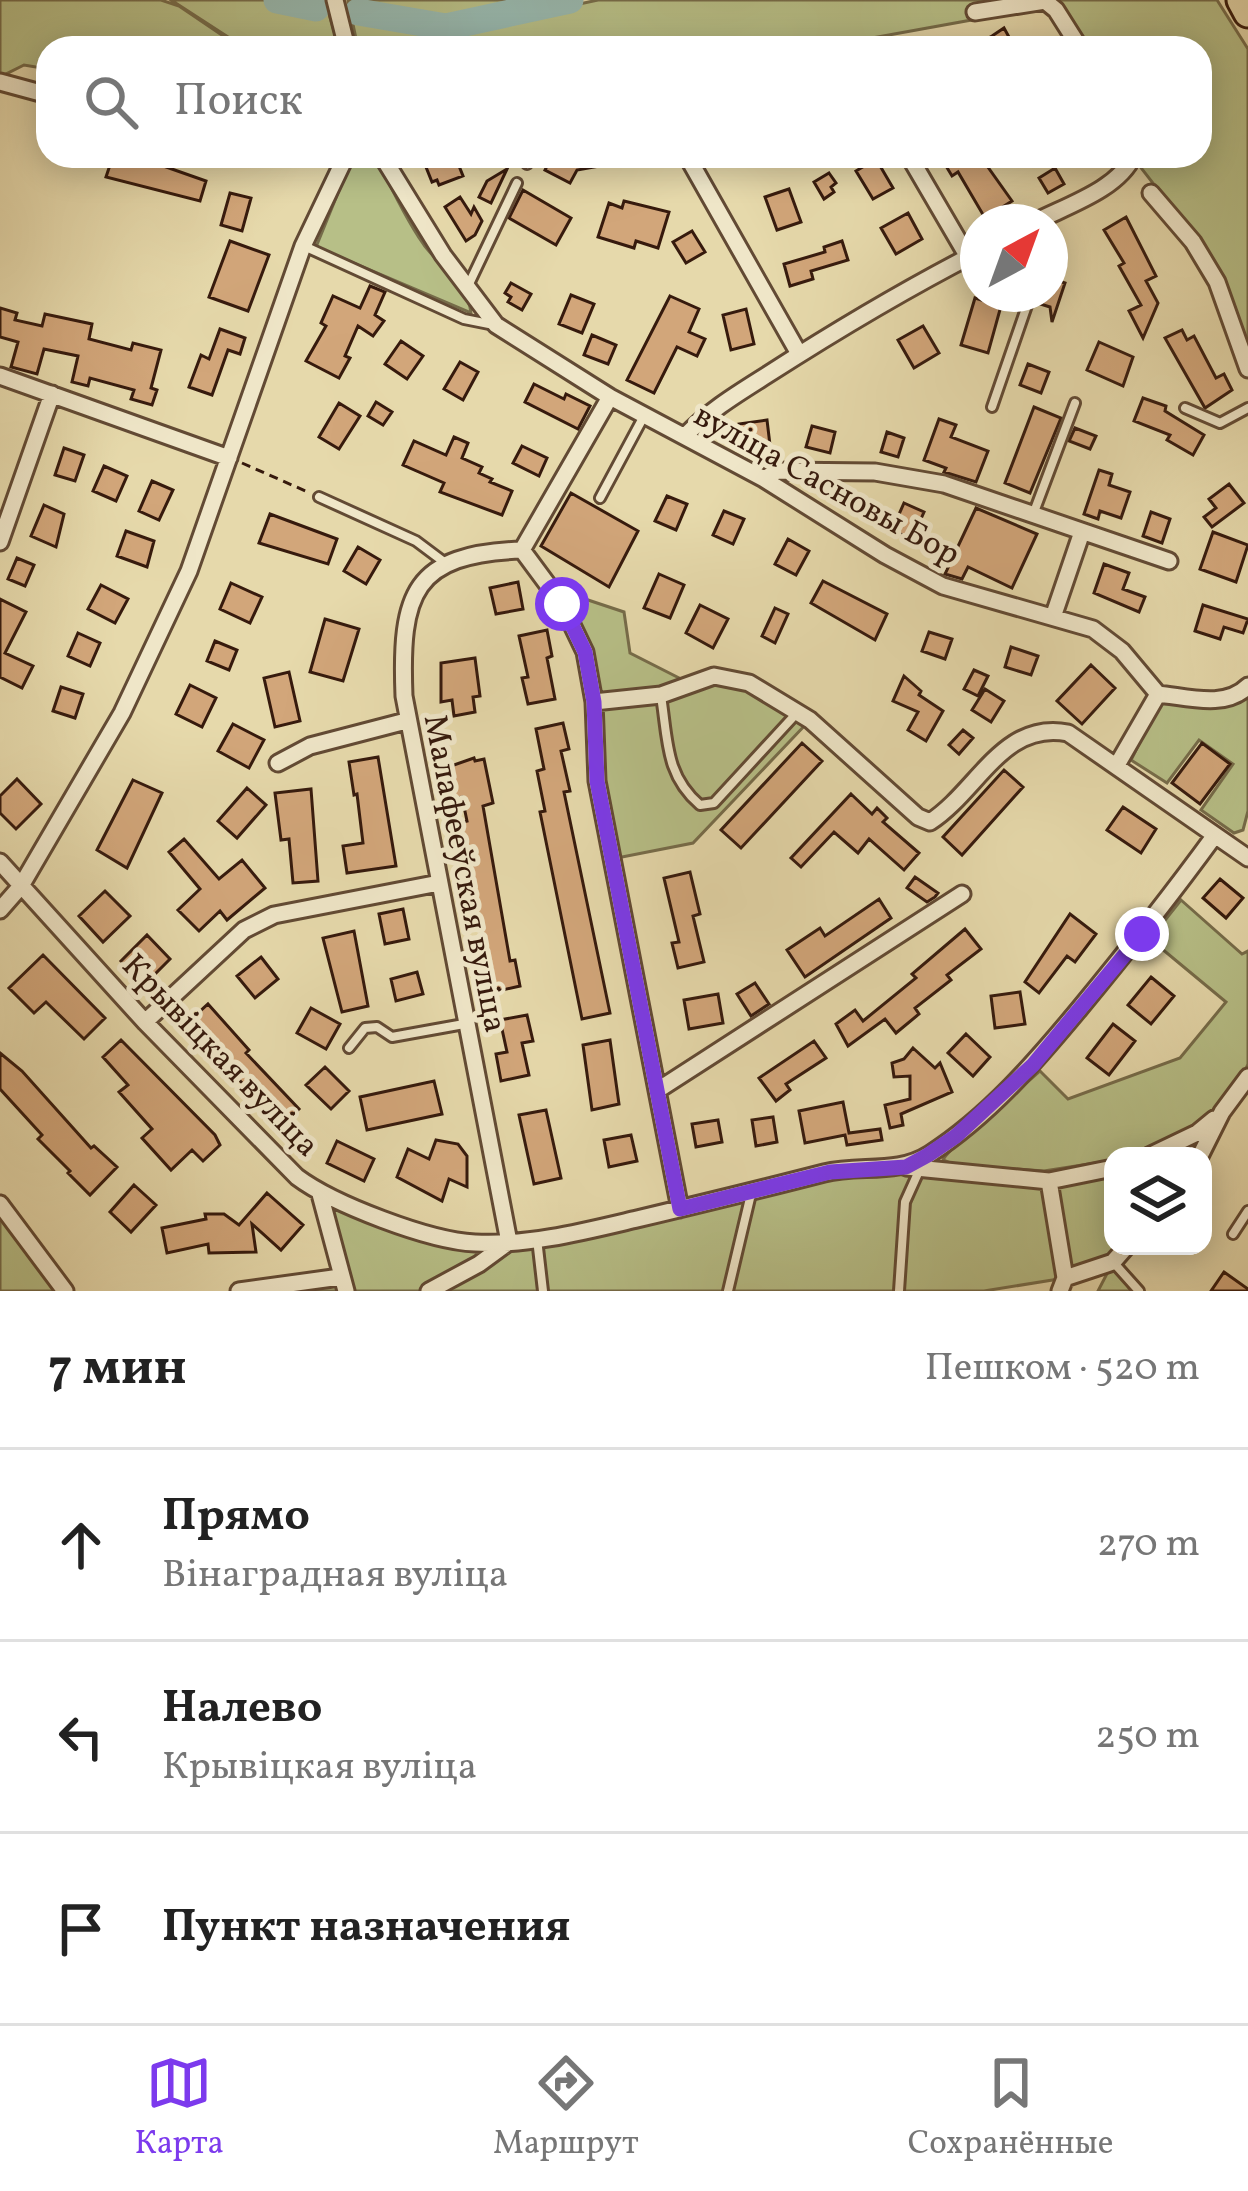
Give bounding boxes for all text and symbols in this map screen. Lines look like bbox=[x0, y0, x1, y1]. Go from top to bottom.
search box bbox=[36, 36, 1212, 168]
icon: search bbox=[78, 69, 144, 135]
text: Поиск bbox=[174, 71, 303, 134]
north arrow bbox=[960, 204, 1068, 312]
street label: вуліца Сасновы Бор bbox=[685, 394, 967, 579]
route start bbox=[535, 577, 589, 631]
street label: Малафееўская вуліца bbox=[410, 711, 516, 1037]
route end bbox=[1115, 907, 1169, 961]
street label: Крывіцкая вуліца bbox=[110, 945, 328, 1169]
map controls bbox=[1104, 1147, 1212, 1255]
button: layers bbox=[1104, 1147, 1212, 1255]
text: 7 мин bbox=[48, 1334, 187, 1405]
text: Пешком · 520 m bbox=[925, 1342, 1200, 1396]
text: Прямо bbox=[162, 1486, 310, 1549]
icon: ahead bbox=[48, 1512, 114, 1578]
text: 270 m bbox=[1097, 1518, 1200, 1572]
text: Вінаградная вуліца bbox=[162, 1549, 508, 1603]
text: Налево bbox=[162, 1678, 323, 1741]
icon: left bbox=[48, 1704, 114, 1770]
text: 250 m bbox=[1095, 1710, 1200, 1764]
text: Крывіцкая вуліца bbox=[162, 1741, 477, 1795]
icon: arrive bbox=[48, 1896, 114, 1962]
text: Пункт назначения bbox=[162, 1897, 571, 1960]
tab: Карта bbox=[134, 2050, 224, 2168]
tab: Маршрут bbox=[493, 2050, 639, 2168]
tab: Сохранённые bbox=[908, 2050, 1113, 2168]

